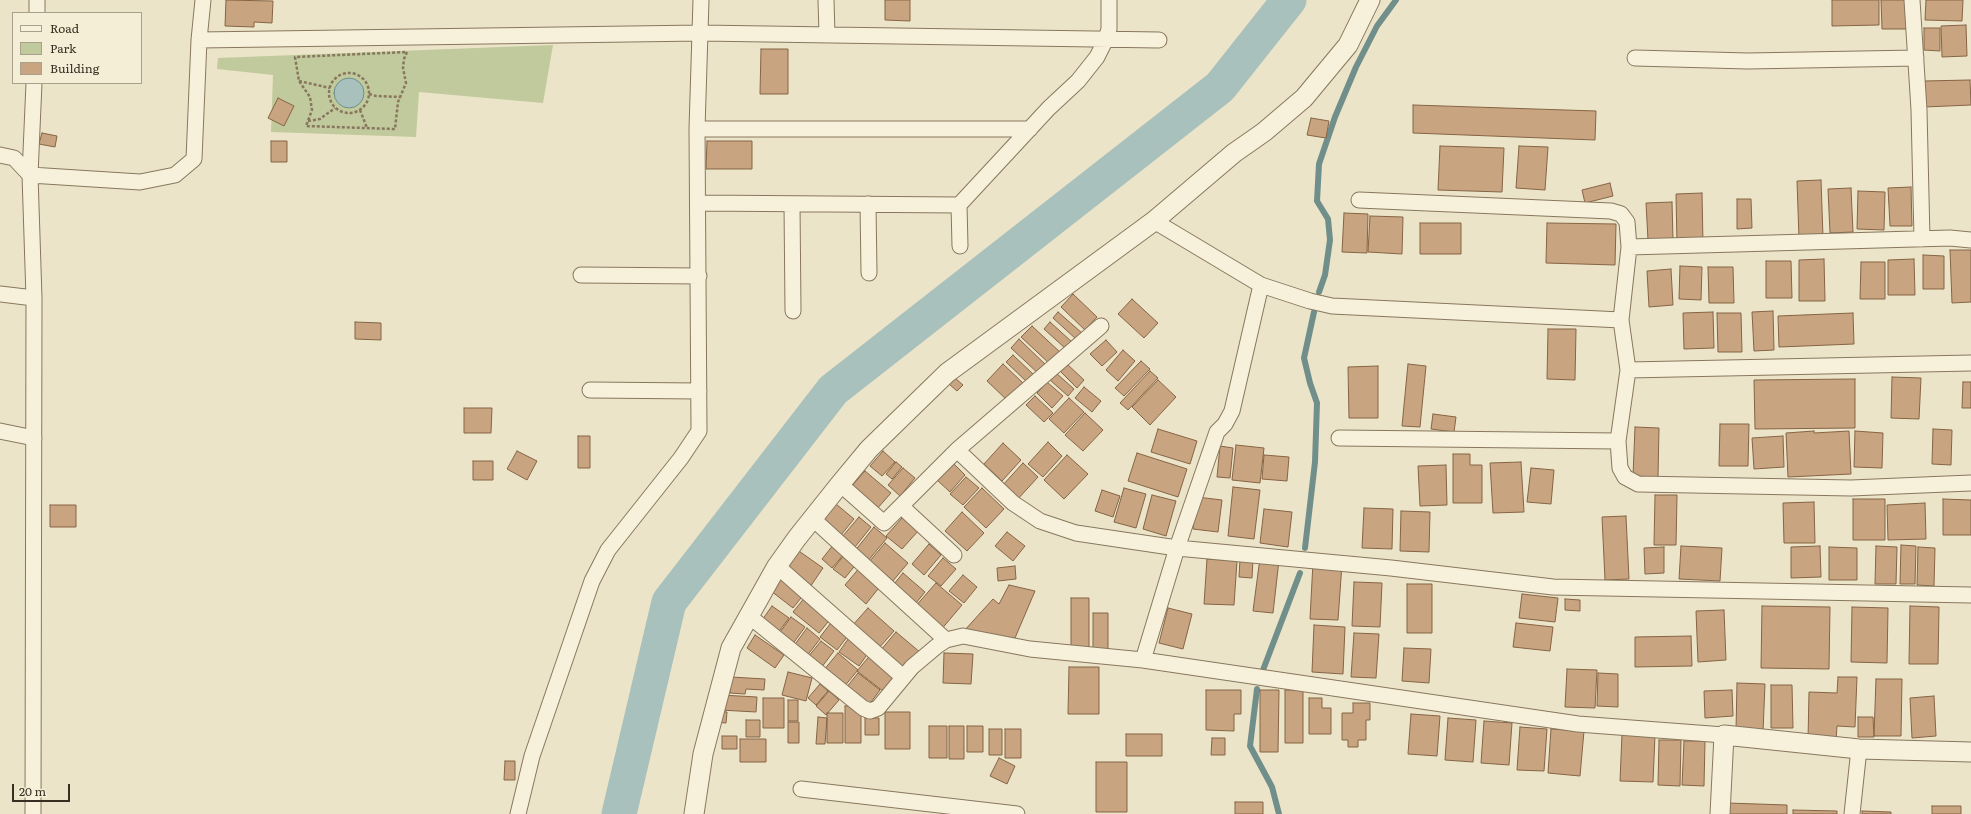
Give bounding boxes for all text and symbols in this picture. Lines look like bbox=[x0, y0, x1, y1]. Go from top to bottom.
legend bbox=[12, 12, 142, 84]
text: Road bbox=[50, 19, 79, 37]
text: Park bbox=[50, 39, 76, 57]
text: Building bbox=[50, 59, 99, 77]
scale bar bbox=[14, 776, 72, 802]
text: 20 m bbox=[19, 782, 46, 800]

